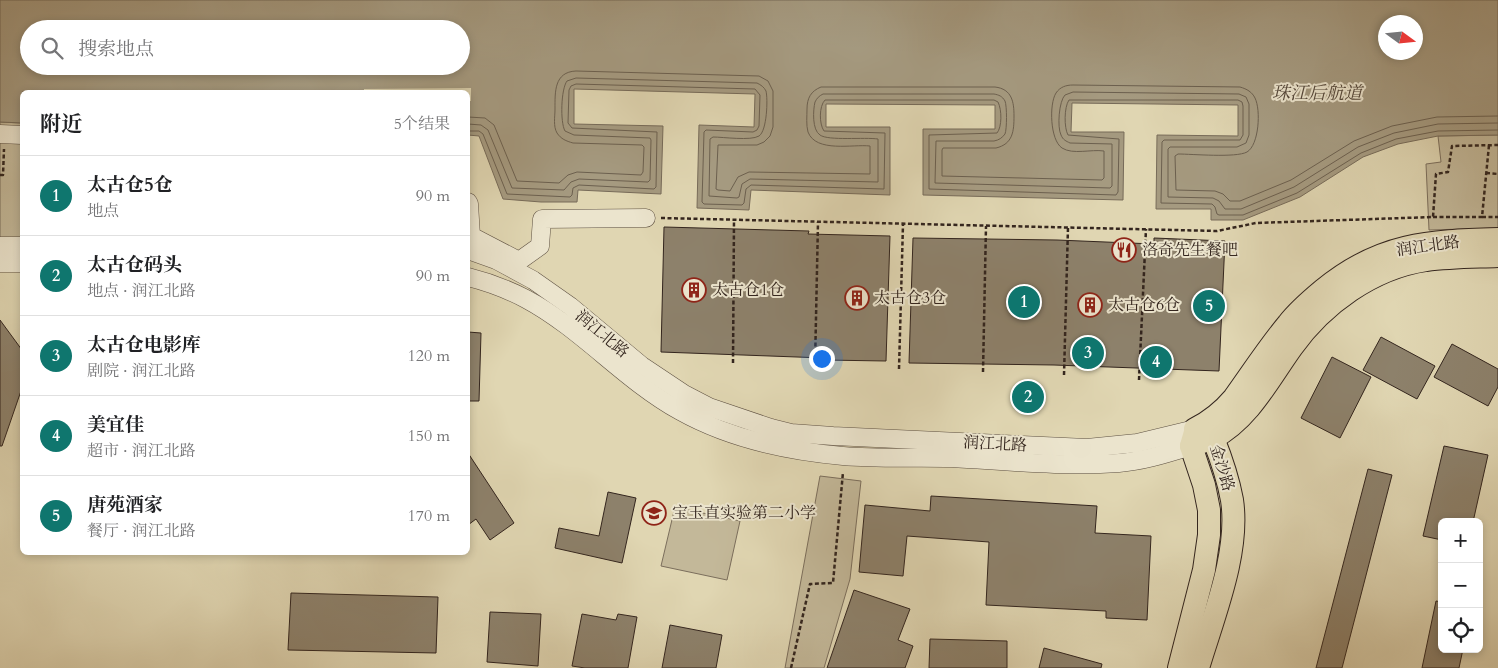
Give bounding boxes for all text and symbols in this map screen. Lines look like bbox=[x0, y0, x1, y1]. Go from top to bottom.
north arrow bbox=[1378, 15, 1423, 60]
search box bbox=[20, 20, 470, 75]
icon: search bbox=[38, 34, 66, 62]
text: 搜索地点 bbox=[78, 36, 154, 62]
water label: 珠江后航道 bbox=[1272, 81, 1365, 106]
text: 附近 bbox=[40, 110, 82, 139]
text: 5个结果 bbox=[394, 113, 450, 135]
text: 太古仓5仓 bbox=[87, 172, 173, 198]
text: 1 bbox=[52, 185, 60, 207]
text: 90 m bbox=[416, 185, 450, 207]
text: 地点 bbox=[87, 200, 119, 222]
street label: 润江北路 bbox=[1395, 231, 1461, 261]
restaurant icon: 洛奇先生餐吧 bbox=[1111, 237, 1137, 263]
place label: 洛奇先生餐吧 bbox=[1142, 239, 1238, 261]
text: 太古仓码头 bbox=[87, 252, 182, 278]
text: 2 bbox=[52, 265, 60, 287]
text: 90 m bbox=[416, 265, 450, 287]
building icon: 太古仓1仓 bbox=[681, 277, 707, 303]
place label: 太古仓1仓 bbox=[712, 279, 784, 301]
text: 地点 · 润江北路 bbox=[87, 280, 196, 302]
pin: 1 bbox=[1008, 283, 1040, 321]
building icon: 太古仓3仓 bbox=[844, 285, 870, 311]
place label: 太古仓3仓 bbox=[874, 287, 946, 309]
pin: 5 bbox=[1193, 287, 1225, 325]
building icon: 太古仓6仓 bbox=[1077, 292, 1103, 318]
place label: 太古仓6仓 bbox=[1108, 294, 1180, 316]
street label: 润江北路 bbox=[570, 305, 634, 363]
text: 太古仓电影库 bbox=[87, 332, 201, 358]
pin: 3 bbox=[1072, 334, 1104, 372]
pin: 4 bbox=[1140, 343, 1172, 381]
text: 3 bbox=[52, 345, 60, 367]
text: 120 m bbox=[408, 345, 450, 367]
your location bbox=[809, 346, 835, 372]
text: 剧院 · 润江北路 bbox=[87, 360, 196, 382]
pin: 2 bbox=[1012, 378, 1044, 416]
text: 美宜佳 bbox=[87, 412, 144, 438]
text: 4 bbox=[52, 425, 60, 447]
text: 150 m bbox=[408, 425, 450, 447]
street label: 润江北路 bbox=[962, 431, 1028, 457]
text: 超市 · 润江北路 bbox=[87, 440, 196, 462]
street label: 金沙路 bbox=[1204, 442, 1240, 494]
text: 唐苑酒家 bbox=[87, 492, 163, 518]
school or university icon: 宝玉直实验第二小学 bbox=[641, 500, 667, 526]
place label: 宝玉直实验第二小学 bbox=[672, 502, 816, 524]
text: 5 bbox=[52, 505, 60, 527]
text: 170 m bbox=[408, 505, 450, 527]
map controls bbox=[1438, 518, 1483, 653]
button: + bbox=[1438, 518, 1483, 563]
text: 餐厅 · 润江北路 bbox=[87, 520, 196, 542]
button: − bbox=[1438, 563, 1483, 608]
button: locate bbox=[1438, 608, 1483, 653]

